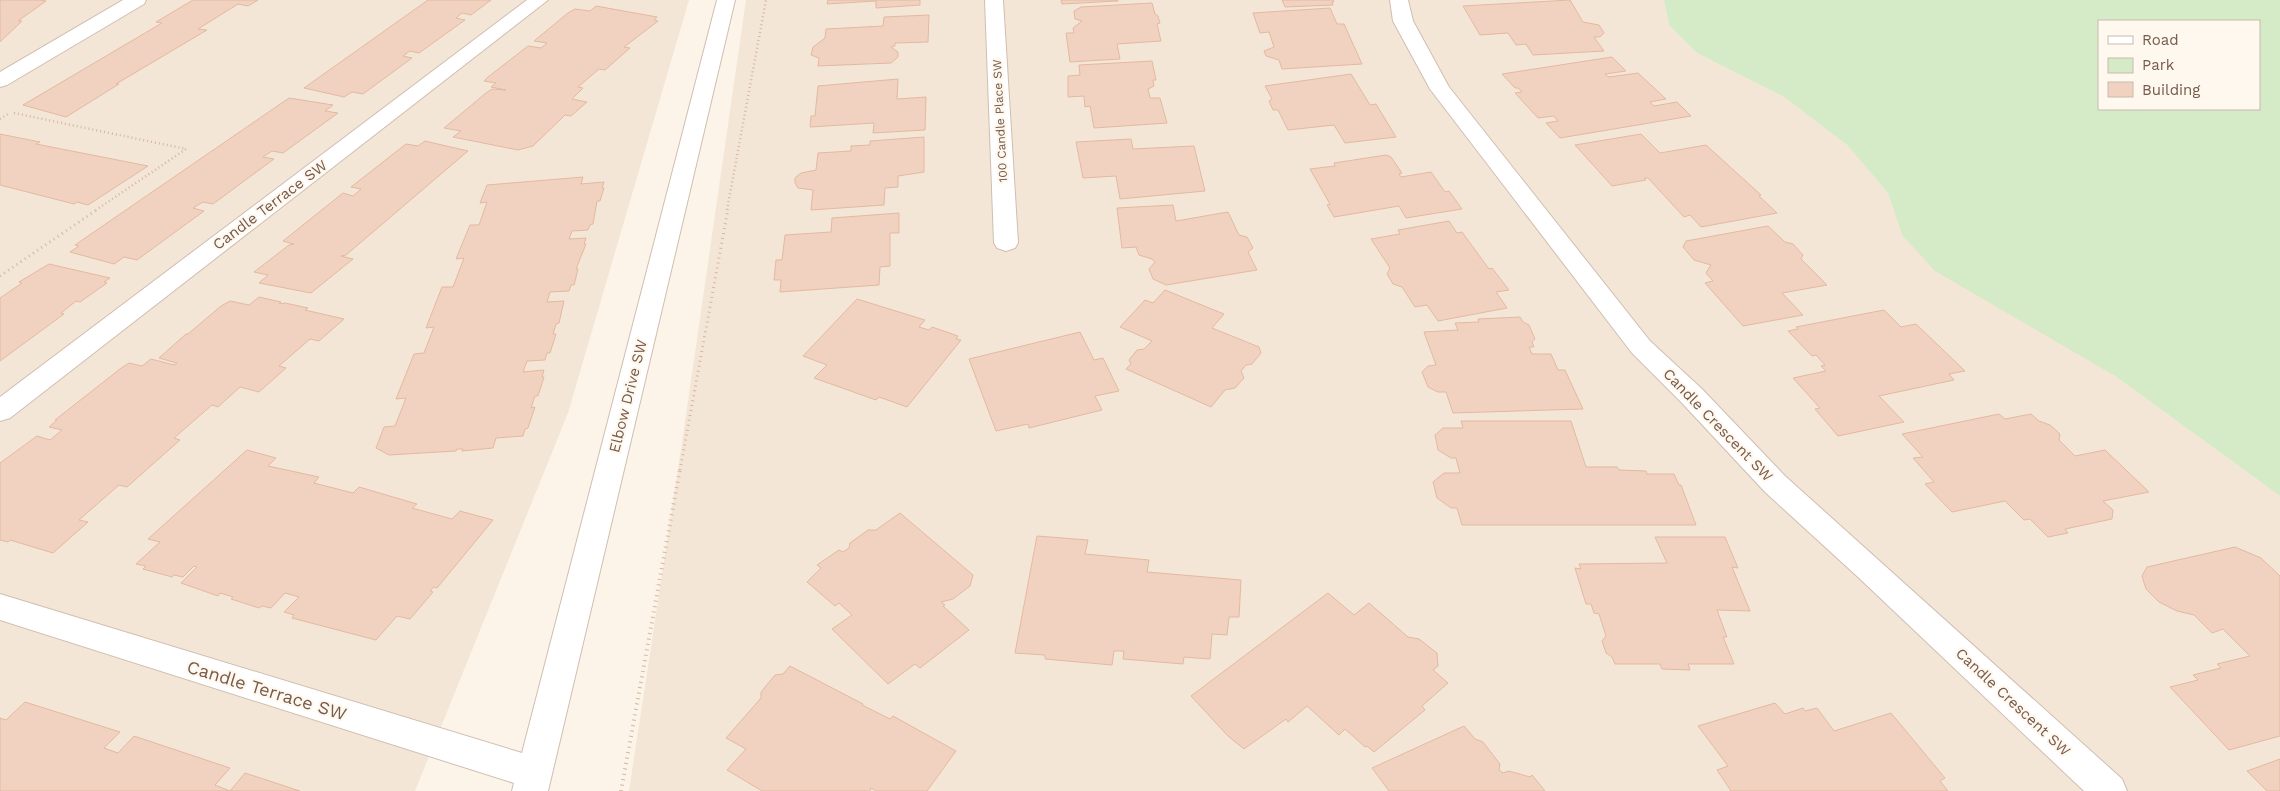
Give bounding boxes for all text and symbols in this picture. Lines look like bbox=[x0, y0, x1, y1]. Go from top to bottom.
legend bbox=[2098, 20, 2260, 110]
text: Road bbox=[2142, 31, 2179, 49]
text: Park bbox=[2142, 56, 2175, 74]
street label: 100 Candle Place SW bbox=[990, 59, 1010, 183]
text: Building bbox=[2142, 81, 2200, 99]
street label: Candle Terrace SW bbox=[209, 156, 331, 254]
street label: Elbow Drive SW bbox=[605, 338, 651, 454]
street label: Candle Crescent SW bbox=[1659, 365, 1777, 485]
street label: Candle Crescent SW bbox=[1952, 644, 2074, 760]
street label: Candle Terrace SW bbox=[185, 656, 349, 724]

